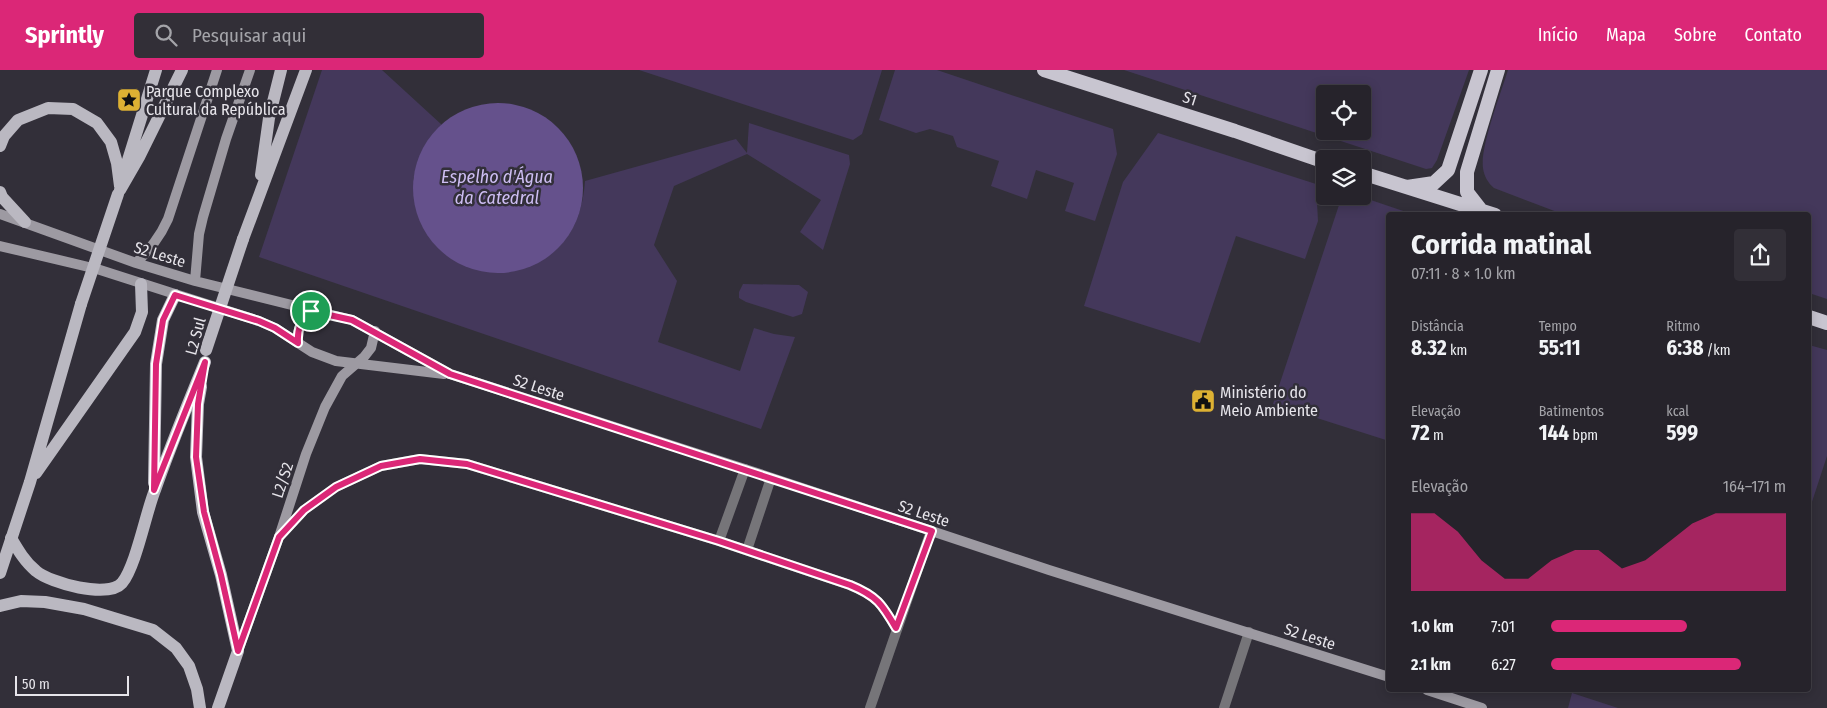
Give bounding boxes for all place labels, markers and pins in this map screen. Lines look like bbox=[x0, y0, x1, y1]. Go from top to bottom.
place label: Parque Complexo Cultural da República bbox=[146, 82, 286, 119]
place icon: Parque Complexo Cultural da República bbox=[116, 87, 142, 113]
pin bbox=[290, 290, 332, 332]
place label: Ministério do Meio Ambiente bbox=[1220, 383, 1318, 420]
public building icon: Ministério do Meio Ambiente bbox=[1190, 388, 1216, 414]

